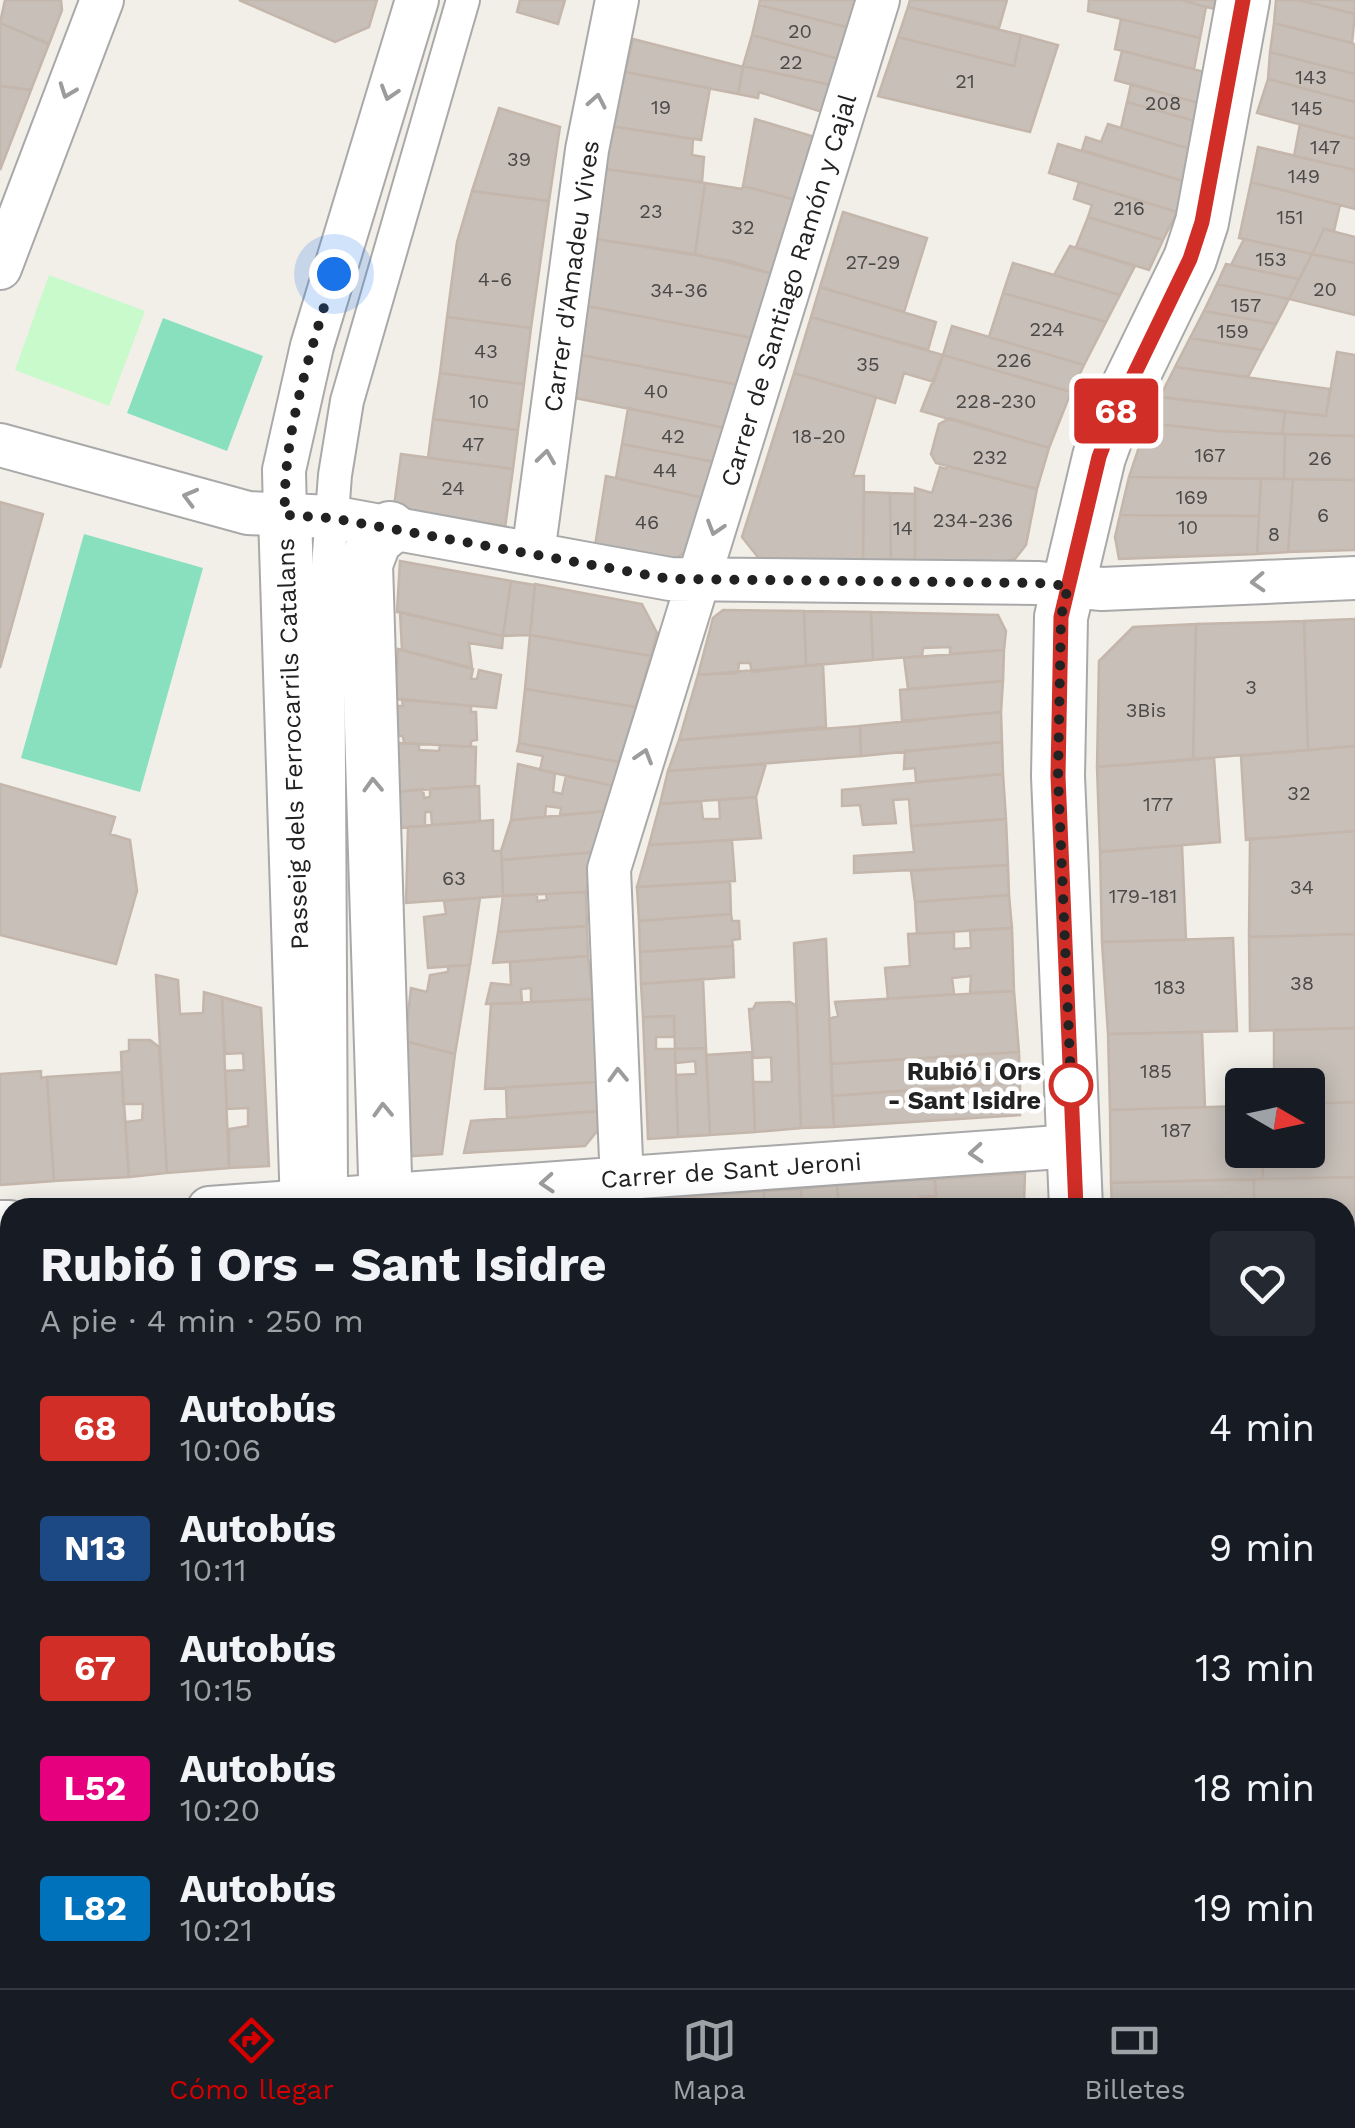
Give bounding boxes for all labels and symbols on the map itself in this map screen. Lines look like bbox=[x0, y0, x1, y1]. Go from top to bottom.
house number: 20 bbox=[788, 19, 812, 43]
house number: 22 bbox=[779, 50, 803, 74]
house number: 143 bbox=[1295, 65, 1327, 89]
house number: 21 bbox=[955, 69, 975, 93]
one-way arrow bbox=[58, 82, 79, 99]
one-way arrow bbox=[380, 84, 401, 101]
street label: Carrer de Santiago Ramón y Cajal bbox=[715, 90, 862, 490]
house number: 208 bbox=[1145, 91, 1181, 115]
one-way arrow bbox=[585, 93, 606, 110]
house number: 19 bbox=[651, 95, 671, 119]
house number: 145 bbox=[1291, 96, 1323, 120]
house number: 147 bbox=[1310, 135, 1340, 159]
street label: Carrer d'Amadeu Vives bbox=[538, 138, 605, 414]
house number: 39 bbox=[507, 147, 531, 171]
house number: 149 bbox=[1288, 164, 1320, 188]
house number: 216 bbox=[1113, 196, 1145, 220]
house number: 23 bbox=[639, 199, 663, 223]
house number: 151 bbox=[1276, 205, 1304, 229]
house number: 32 bbox=[731, 215, 755, 239]
house number: 153 bbox=[1255, 247, 1287, 271]
your location bbox=[309, 249, 359, 299]
house number: 27-29 bbox=[846, 250, 900, 274]
house number: 4-6 bbox=[478, 267, 512, 291]
house number: 20 bbox=[1313, 277, 1337, 301]
house number: 34-36 bbox=[650, 278, 708, 302]
house number: 157 bbox=[1231, 293, 1261, 317]
house number: 224 bbox=[1030, 317, 1064, 341]
house number: 159 bbox=[1217, 319, 1249, 343]
house number: 43 bbox=[474, 339, 498, 363]
house number: 226 bbox=[996, 348, 1032, 372]
house number: 35 bbox=[856, 352, 880, 376]
line badge: 68 bbox=[1071, 378, 1161, 444]
house number: 40 bbox=[644, 379, 668, 403]
house number: 10 bbox=[469, 389, 489, 413]
house number: 228-230 bbox=[956, 389, 1036, 413]
house number: 42 bbox=[661, 424, 685, 448]
house number: 18-20 bbox=[792, 424, 846, 448]
house number: 47 bbox=[462, 432, 484, 456]
house number: 167 bbox=[1195, 443, 1225, 467]
house number: 232 bbox=[973, 445, 1007, 469]
house number: 26 bbox=[1308, 446, 1332, 470]
one-way arrow bbox=[535, 449, 556, 465]
house number: 44 bbox=[653, 458, 677, 482]
house number: 24 bbox=[441, 476, 465, 500]
house number: 169 bbox=[1176, 485, 1208, 509]
one-way arrow bbox=[182, 487, 199, 508]
house number: 6 bbox=[1317, 503, 1329, 527]
house number: 234-236 bbox=[933, 508, 1013, 532]
house number: 46 bbox=[635, 510, 659, 534]
house number: 10 bbox=[1178, 515, 1198, 539]
house number: 14 bbox=[893, 516, 913, 540]
one-way arrow bbox=[706, 518, 726, 535]
house number: 8 bbox=[1268, 522, 1280, 546]
street label: Passeig dels Ferrocarrils Catalans bbox=[271, 538, 314, 950]
one-way arrow bbox=[1249, 571, 1265, 592]
house number: 3 bbox=[1245, 675, 1257, 699]
house number: 3Bis bbox=[1126, 698, 1166, 722]
one-way arrow bbox=[632, 748, 653, 765]
one-way arrow bbox=[363, 777, 384, 793]
house number: 32 bbox=[1287, 781, 1311, 805]
house number: 177 bbox=[1143, 792, 1173, 816]
house number: 63 bbox=[442, 866, 466, 890]
house number: 34 bbox=[1290, 875, 1314, 899]
house number: 179-181 bbox=[1109, 884, 1177, 908]
house number: 38 bbox=[1290, 971, 1314, 995]
house number: 183 bbox=[1154, 975, 1186, 999]
place label: Rubió i Ors - Sant Isidre bbox=[887, 1057, 1041, 1115]
house number: 185 bbox=[1140, 1059, 1172, 1083]
marker: Rubió i Ors - Sant Isidre bbox=[1050, 1064, 1092, 1106]
one-way arrow bbox=[607, 1067, 628, 1083]
north arrow bbox=[1225, 1068, 1325, 1168]
one-way arrow bbox=[373, 1102, 394, 1118]
house number: 187 bbox=[1161, 1118, 1191, 1142]
one-way arrow bbox=[968, 1142, 984, 1163]
street label: Carrer de Sant Jeroni bbox=[600, 1147, 862, 1194]
one-way arrow bbox=[539, 1172, 555, 1194]

